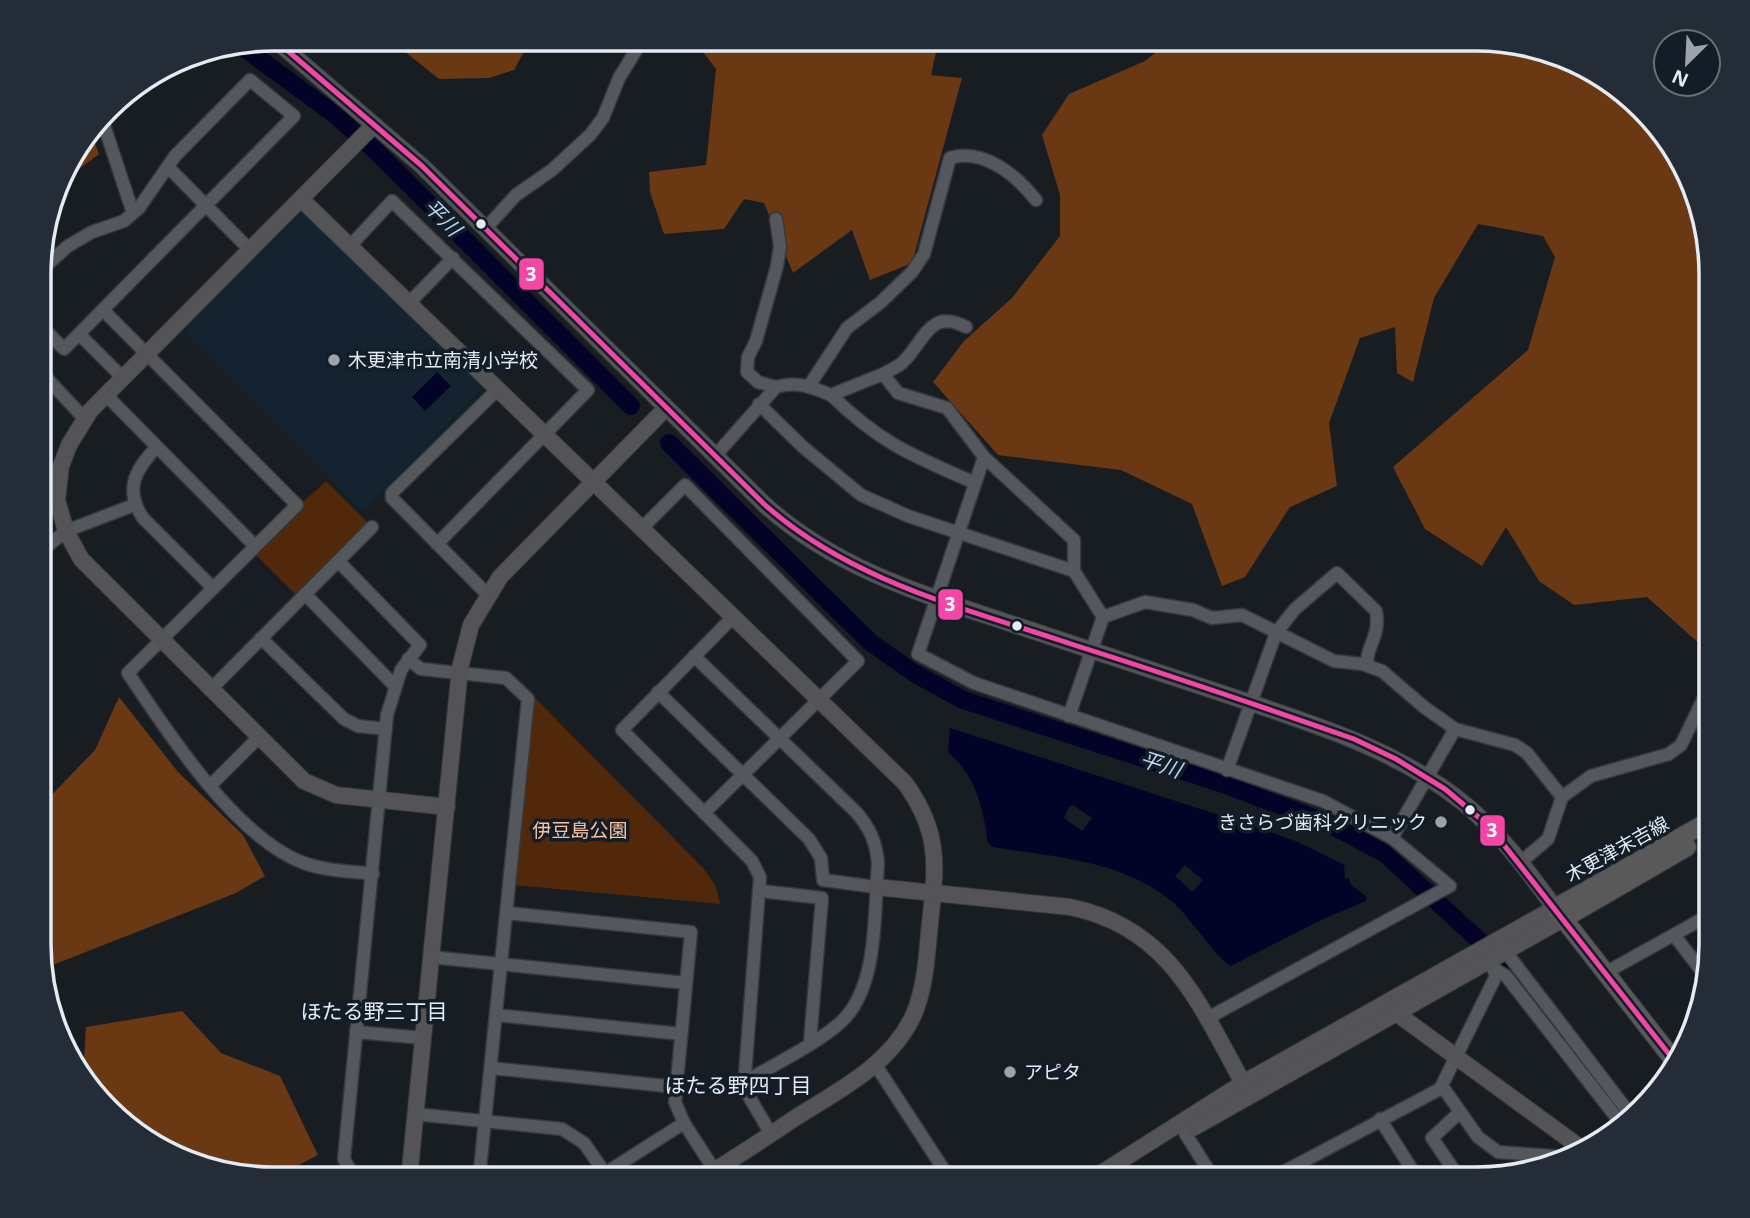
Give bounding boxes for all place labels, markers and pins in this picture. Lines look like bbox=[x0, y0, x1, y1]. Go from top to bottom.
unlabelled marker bbox=[474, 217, 488, 231]
place label: 木更津市立南清小学校 bbox=[348, 347, 538, 373]
marker: 木更津市立南清小学校 bbox=[326, 352, 342, 368]
unlabelled marker bbox=[1010, 619, 1024, 633]
unlabelled marker bbox=[1463, 803, 1477, 817]
place label: きさらづ歯科クリニック bbox=[1218, 809, 1427, 835]
marker: きさらづ歯科クリニック bbox=[1433, 814, 1449, 830]
place label: アピタ bbox=[1024, 1059, 1081, 1085]
marker: アピタ bbox=[1002, 1064, 1018, 1080]

